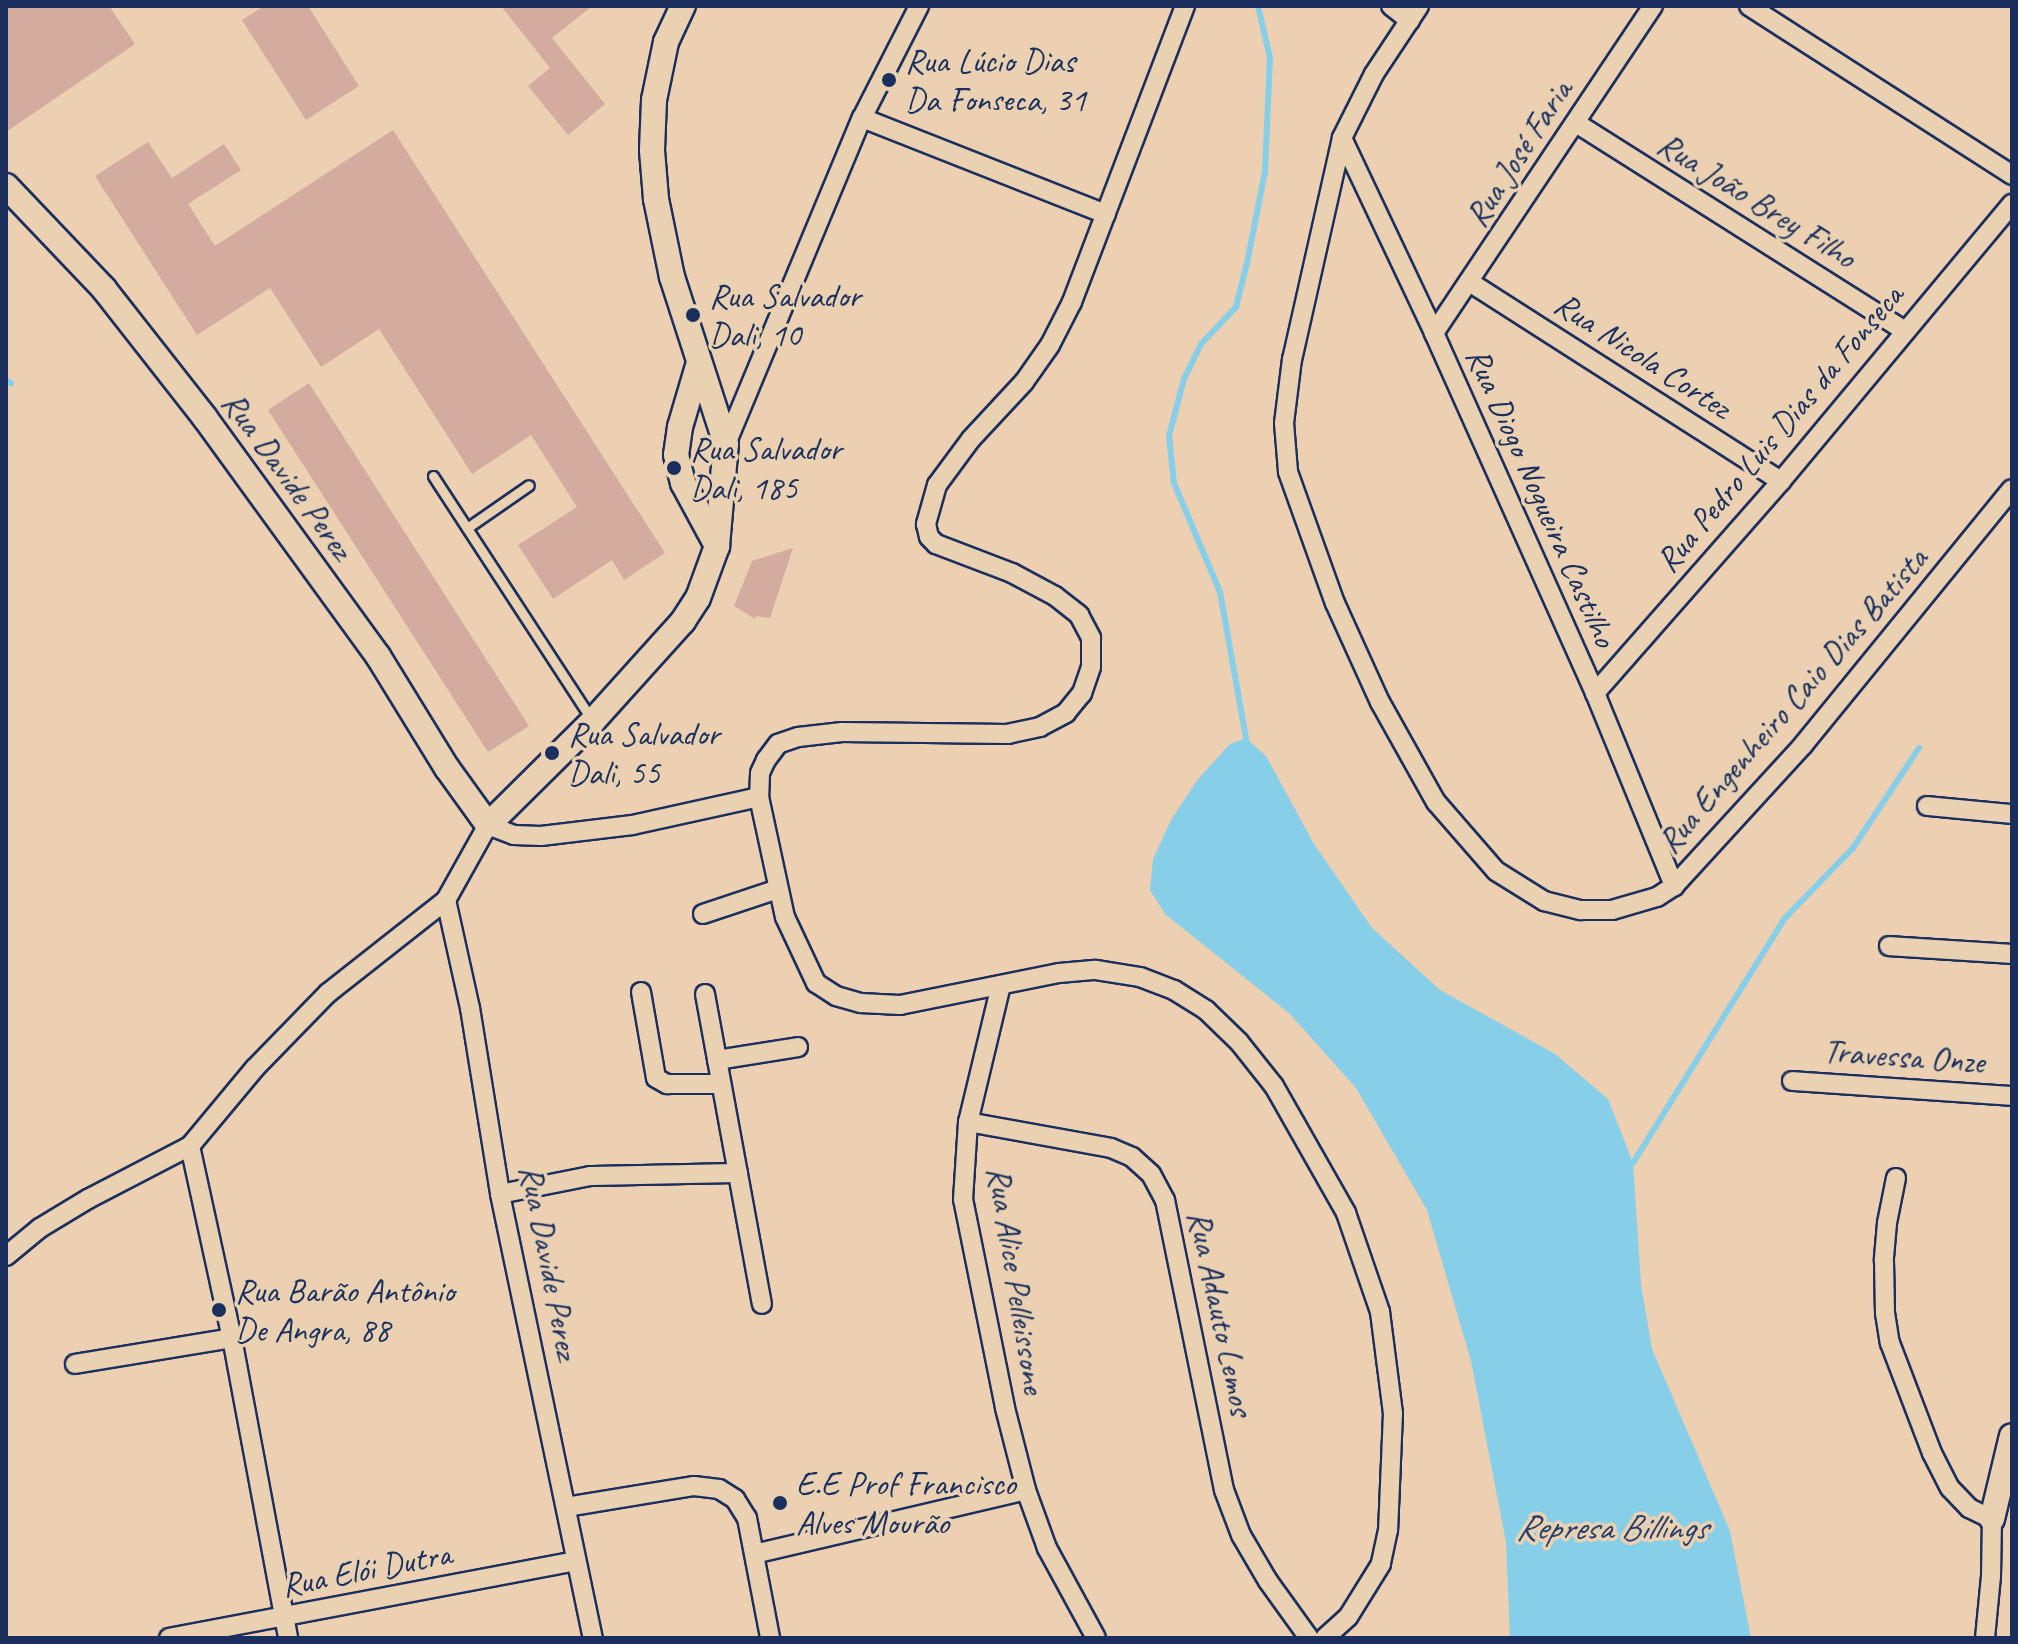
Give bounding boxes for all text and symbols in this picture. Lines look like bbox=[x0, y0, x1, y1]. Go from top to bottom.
place label: Rua Lúcio Dias Da Fonseca, 31 bbox=[905, 40, 1085, 120]
marker: Rua Lúcio Dias Da Fonseca, 31 bbox=[880, 71, 898, 89]
street label: Rua José Faria bbox=[1456, 72, 1580, 234]
street label: Rua João Brey Filho bbox=[1651, 123, 1863, 277]
place label: Rua Salvador Dali, 10 bbox=[709, 275, 860, 354]
street label: Rua Pedro Luis Dias da Fonseca bbox=[1647, 276, 1911, 580]
street label: Rua Nicola Cortez bbox=[1546, 282, 1740, 428]
marker: Rua Salvador Dali, 10 bbox=[684, 306, 702, 324]
street label: Rua Diogo Nogueira Castilho bbox=[1457, 340, 1627, 654]
street label: Rua Davide Perez bbox=[214, 384, 362, 566]
place label: Rua Salvador Dali, 185 bbox=[690, 428, 841, 508]
marker: Rua Salvador Dali, 185 bbox=[665, 459, 683, 477]
street label: Rua Engenheiro Caio Dias Batista bbox=[1648, 538, 1936, 862]
place label: Rua Salvador Dali, 55 bbox=[568, 713, 719, 792]
marker: Rua Salvador Dali, 55 bbox=[543, 744, 561, 762]
street label: Travessa Onze bbox=[1822, 1030, 1986, 1082]
street label: Rua Davide Perez bbox=[511, 1162, 589, 1362]
street label: Rua Alice Pelleissone bbox=[979, 1164, 1055, 1396]
street label: Rua Adauto Lemos bbox=[1179, 1206, 1263, 1420]
place label: Rua Barão Antônio De Angra, 88 bbox=[235, 1270, 455, 1350]
marker: Rua Barão Antônio De Angra, 88 bbox=[210, 1301, 228, 1319]
place label: E.E Prof Francisco Alves Mourão bbox=[796, 1463, 1017, 1542]
marker: E.E Prof Francisco Alves Mourão bbox=[771, 1494, 789, 1512]
water label: Represa Billings bbox=[1516, 1506, 1706, 1550]
street label: Rua Elói Dutra bbox=[278, 1533, 454, 1605]

